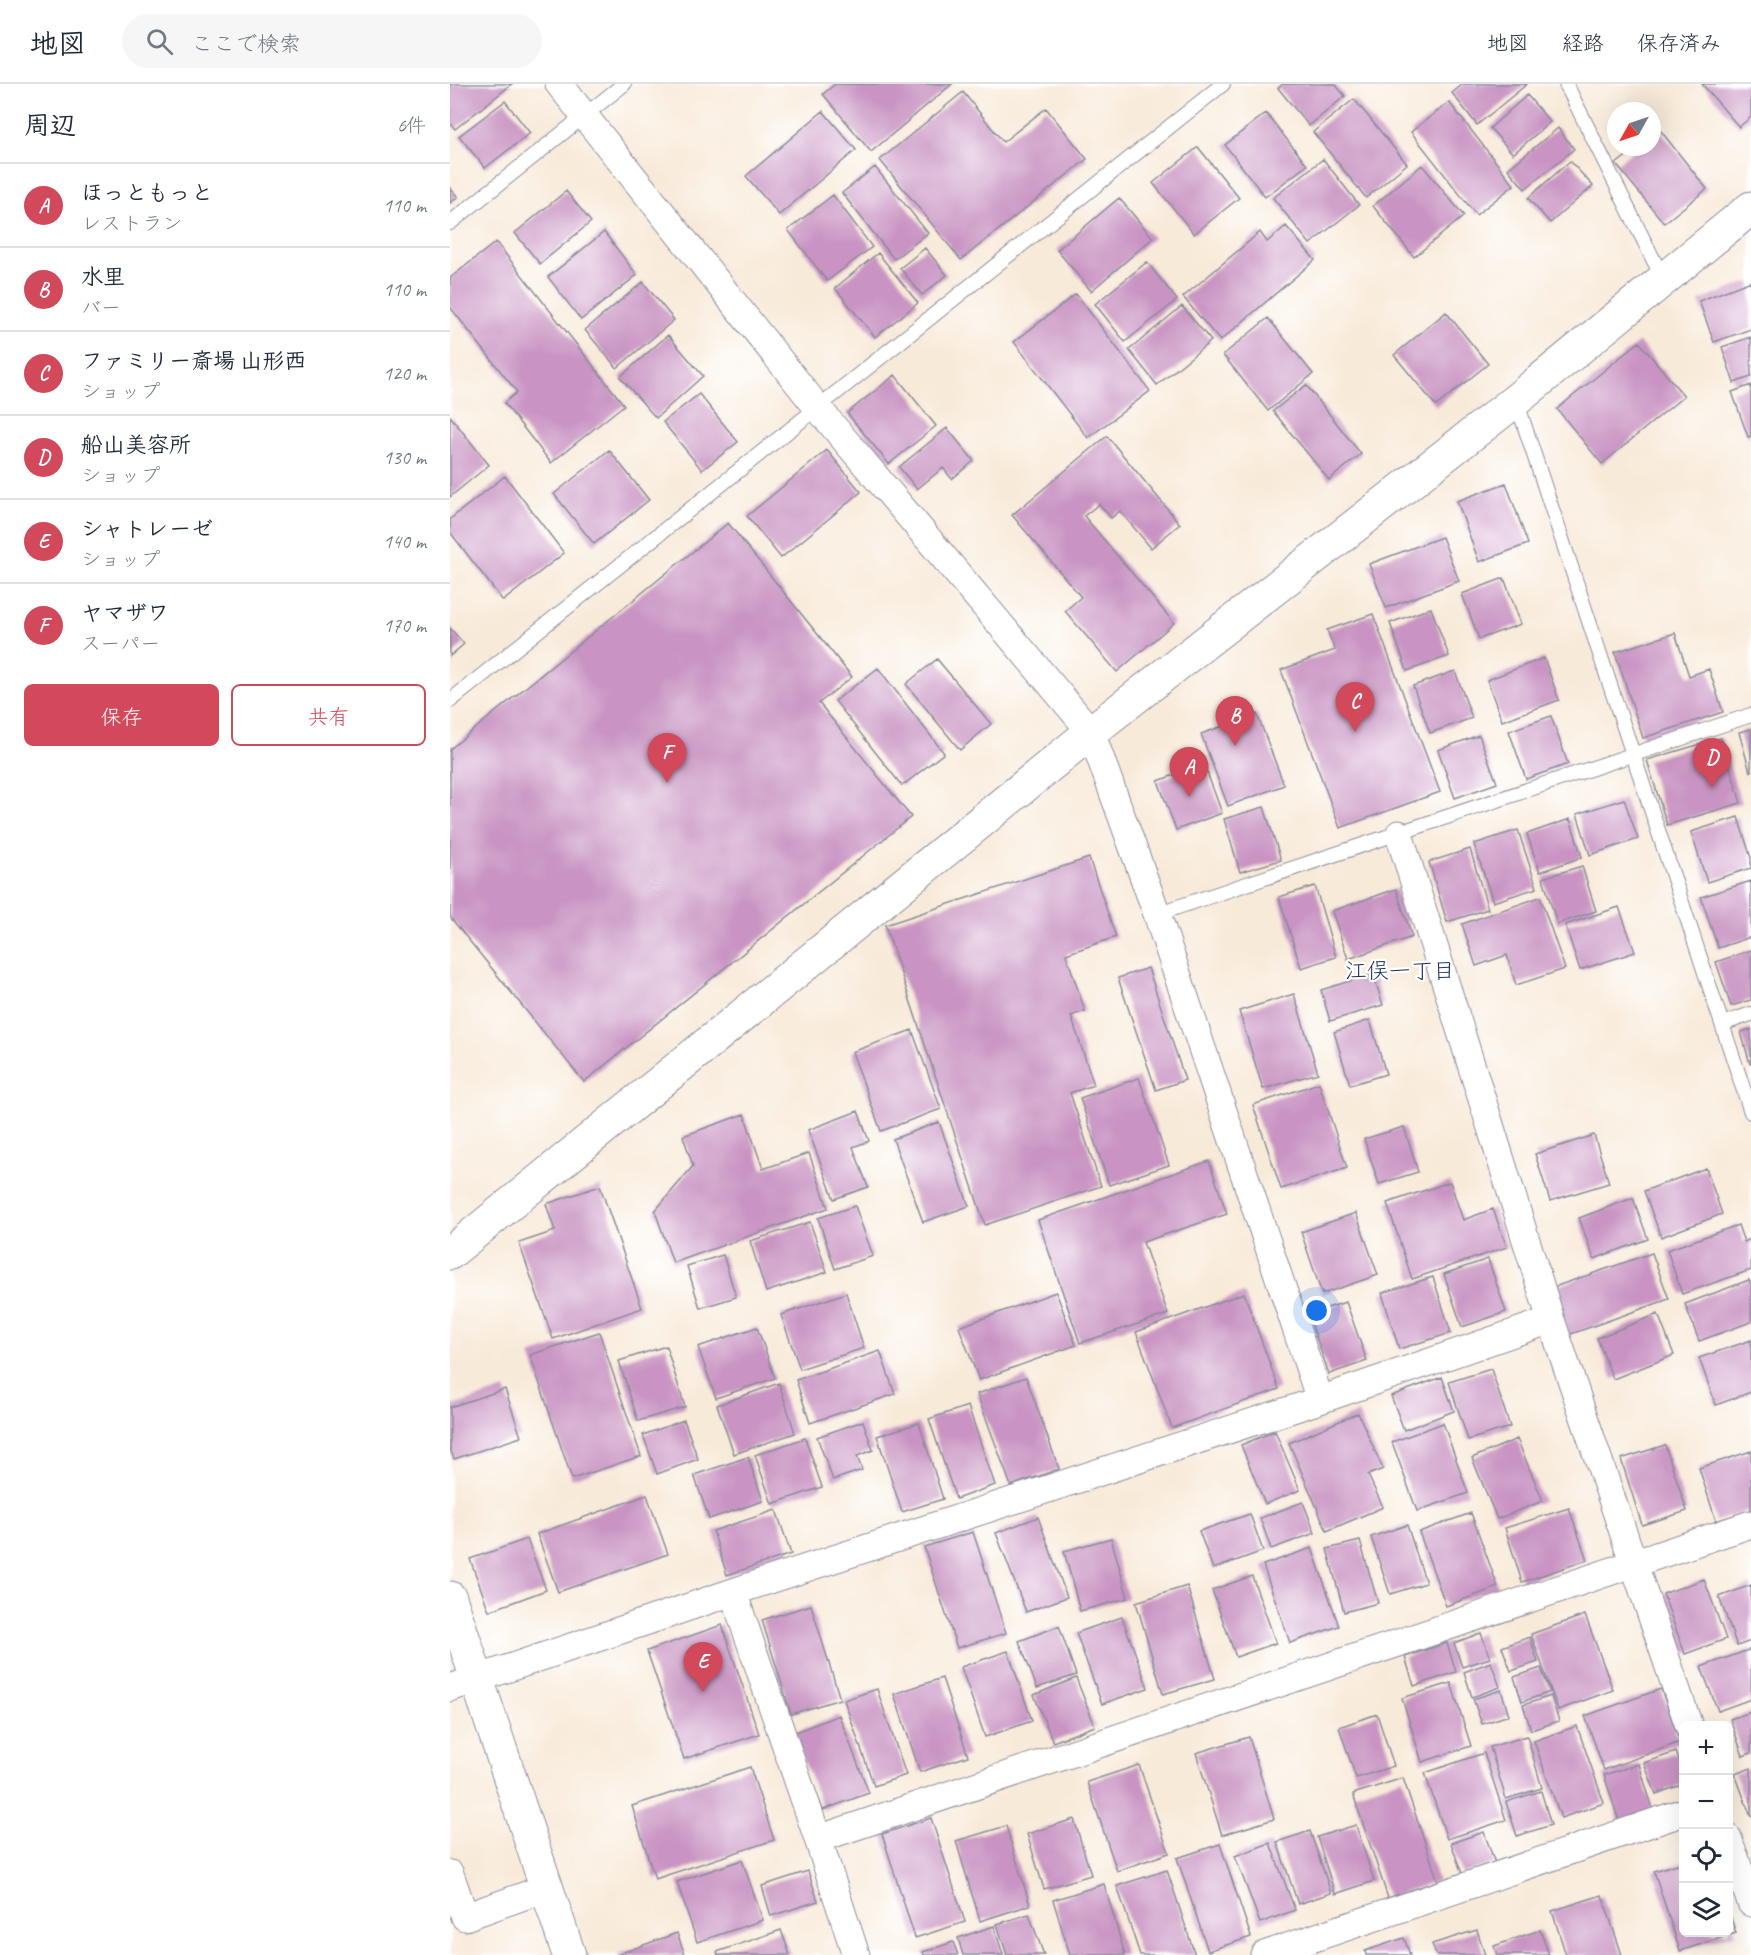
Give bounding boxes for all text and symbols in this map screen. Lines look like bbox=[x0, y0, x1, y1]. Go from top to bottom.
search box bbox=[122, 14, 542, 68]
icon: search bbox=[143, 25, 176, 58]
text: 地図 bbox=[30, 26, 86, 61]
text: ここで検索 bbox=[191, 30, 301, 58]
text: 地図 bbox=[1487, 30, 1529, 56]
text: 経路 bbox=[1562, 30, 1604, 56]
text: 保存済み bbox=[1637, 30, 1721, 56]
north arrow bbox=[1607, 102, 1661, 156]
text: 周辺 bbox=[24, 109, 76, 142]
text: 6件 bbox=[397, 113, 426, 138]
text: ほっともっと bbox=[81, 179, 213, 207]
text: A bbox=[38, 193, 49, 218]
text: 110 m bbox=[383, 193, 426, 218]
text: レストラン bbox=[81, 211, 183, 236]
text: 水里 bbox=[81, 263, 125, 291]
text: B bbox=[38, 277, 49, 302]
text: 110 m bbox=[383, 277, 426, 302]
text: バー bbox=[81, 295, 121, 320]
text: ファミリー斎場 山形西 bbox=[81, 347, 306, 375]
text: C bbox=[39, 361, 48, 386]
text: 120 m bbox=[383, 361, 426, 386]
text: ショップ bbox=[81, 379, 160, 404]
text: 船山美容所 bbox=[81, 431, 191, 459]
text: D bbox=[38, 445, 49, 470]
text: 130 m bbox=[383, 445, 426, 470]
text: ショップ bbox=[81, 463, 160, 488]
text: シャトレーゼ bbox=[81, 515, 213, 543]
text: E bbox=[38, 529, 49, 554]
text: 140 m bbox=[383, 529, 426, 554]
text: ショップ bbox=[81, 547, 160, 572]
text: ヤマザワ bbox=[81, 599, 169, 627]
text: F bbox=[39, 613, 48, 638]
text: 170 m bbox=[383, 613, 426, 638]
text: スーパー bbox=[81, 631, 160, 656]
pin: C bbox=[1336, 682, 1374, 732]
button: 保存 bbox=[24, 684, 219, 746]
button: 共有 bbox=[231, 684, 426, 746]
pin: B bbox=[1216, 696, 1254, 746]
pin: F bbox=[648, 734, 686, 783]
pin: D bbox=[1692, 738, 1732, 788]
pin: A bbox=[1170, 748, 1208, 797]
district label: 江俣一丁目 bbox=[1345, 957, 1455, 985]
your location bbox=[1302, 1296, 1331, 1325]
pin: E bbox=[684, 1642, 722, 1692]
map controls bbox=[1679, 1721, 1733, 1937]
button: + bbox=[1679, 1721, 1733, 1775]
button: − bbox=[1679, 1775, 1733, 1829]
button: locate bbox=[1679, 1829, 1733, 1883]
button: layers bbox=[1679, 1883, 1733, 1937]

